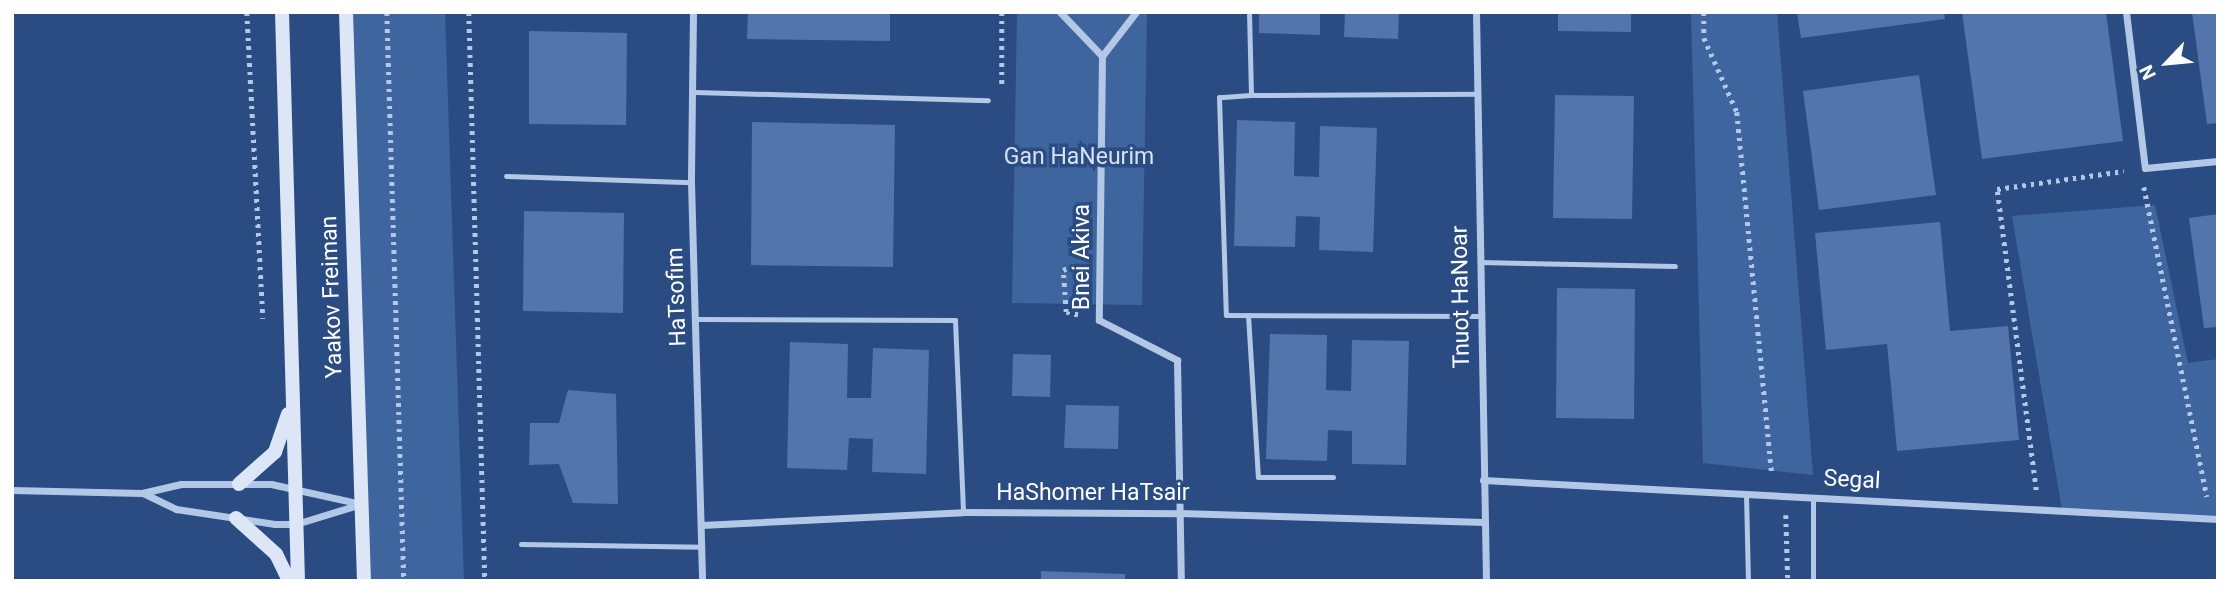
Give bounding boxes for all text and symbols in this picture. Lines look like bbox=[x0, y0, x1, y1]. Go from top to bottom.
north arrow bbox=[2132, 28, 2202, 98]
text: N bbox=[2134, 61, 2161, 83]
park label: Gan HaNeurim bbox=[1004, 143, 1154, 171]
street label: Bnei Akiva bbox=[1068, 204, 1096, 310]
street label: Yaakov Freiman bbox=[315, 215, 349, 379]
street label: Tnuot HaNoar bbox=[1446, 225, 1476, 369]
street label: HaTsofim bbox=[661, 247, 693, 347]
street label: Segal bbox=[1823, 465, 1881, 495]
street label: HaShomer HaTsair bbox=[996, 479, 1190, 507]

